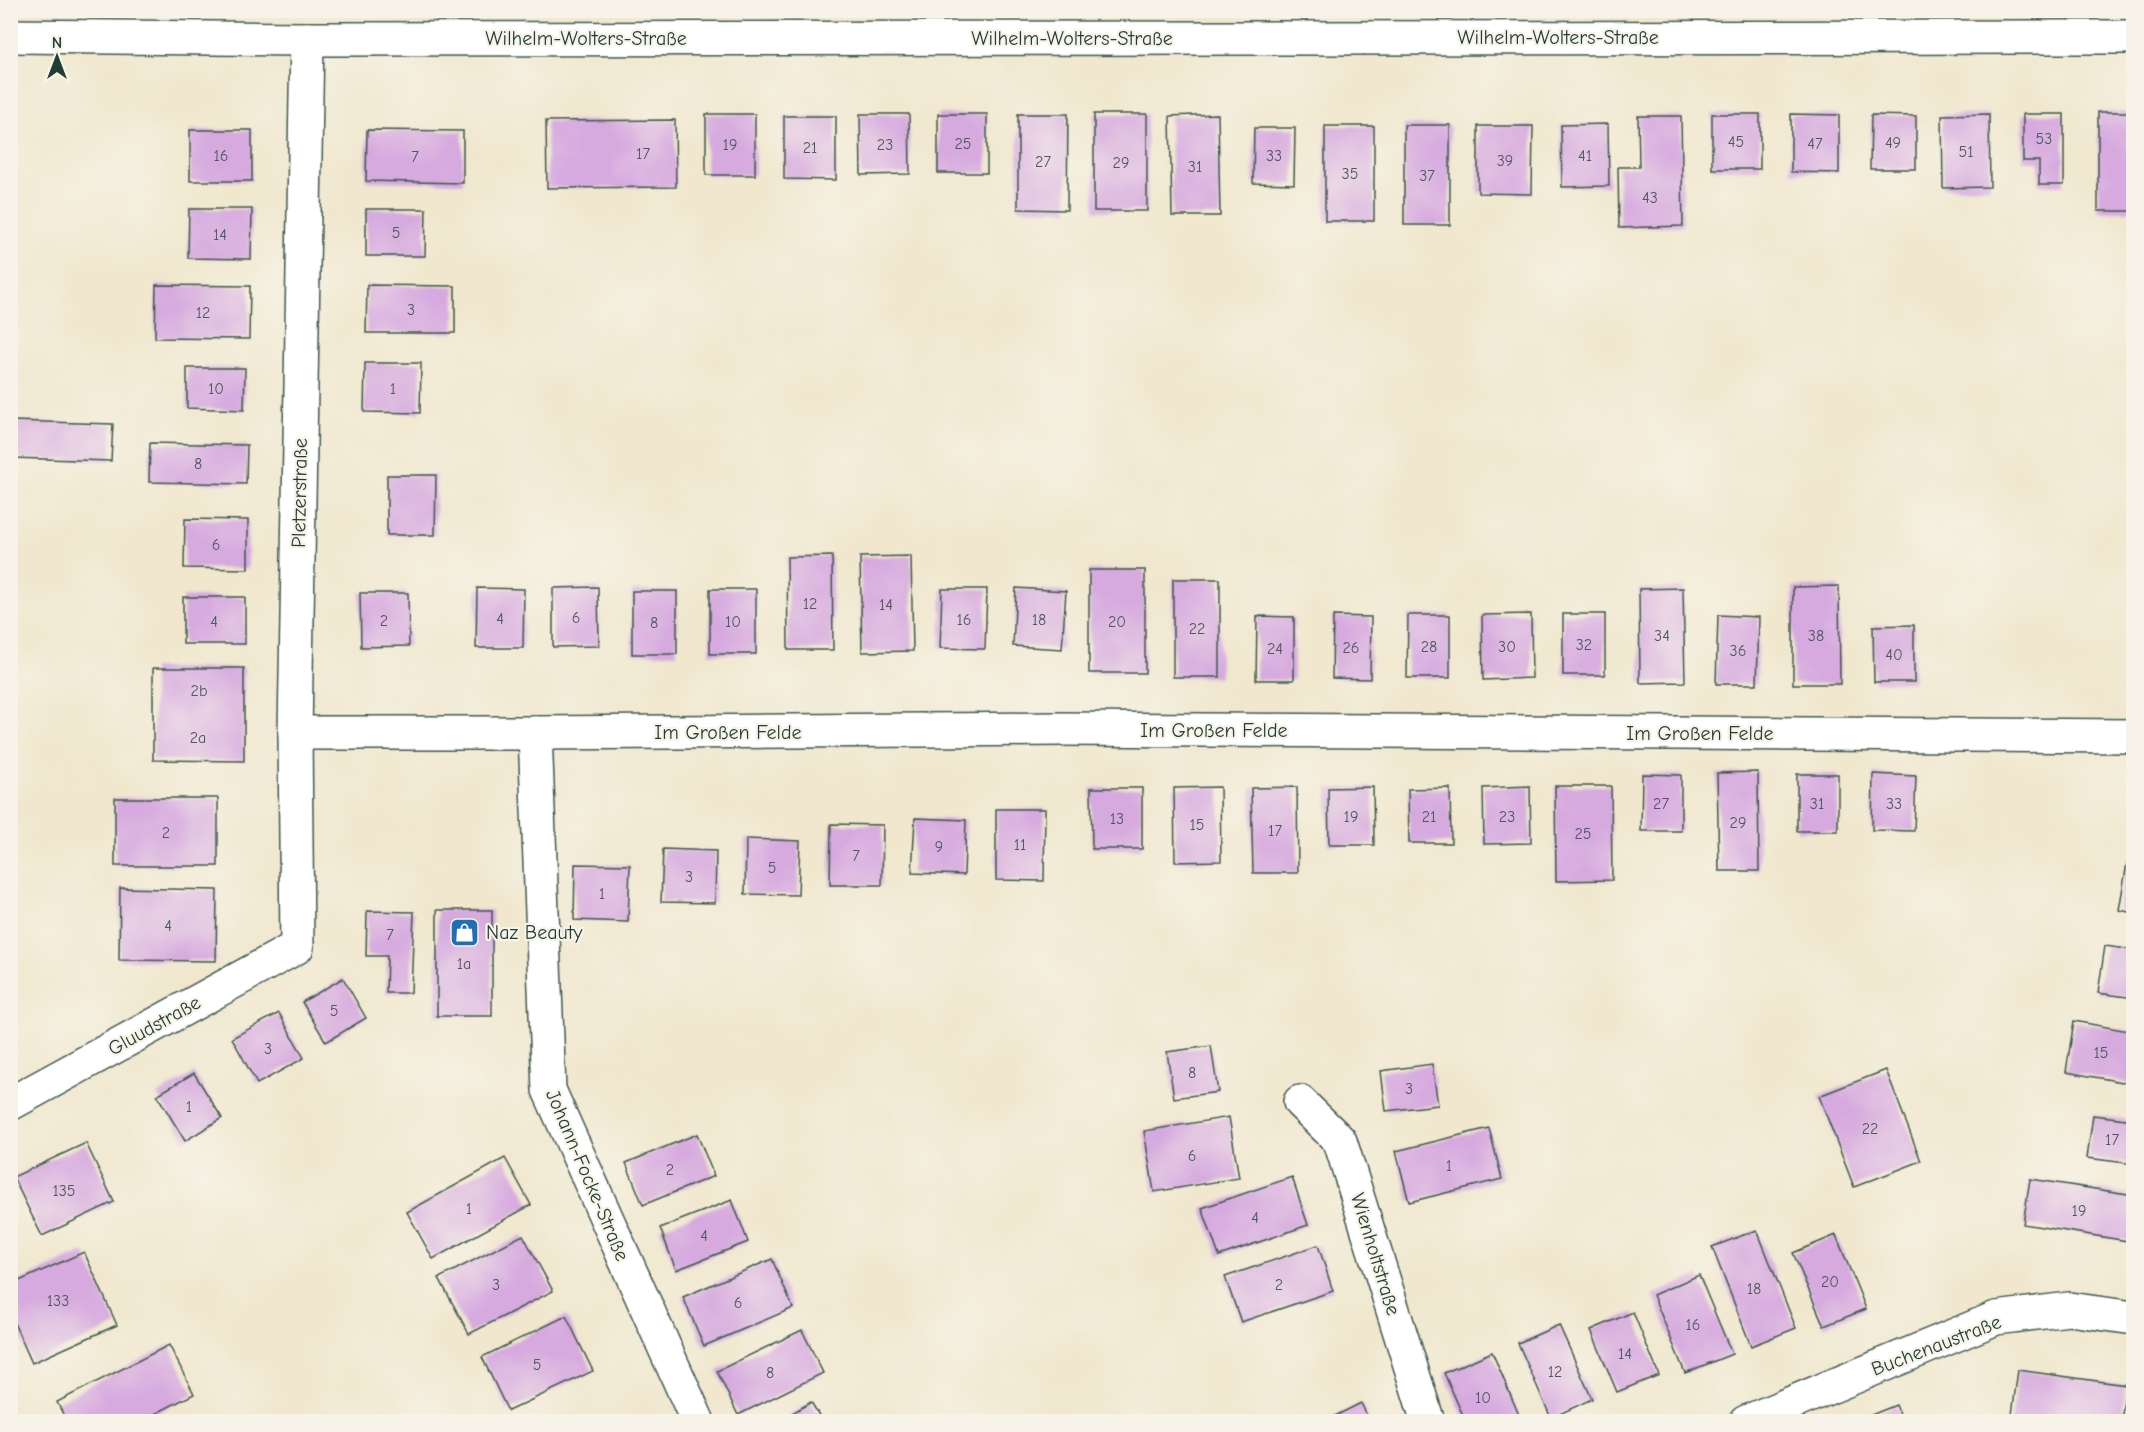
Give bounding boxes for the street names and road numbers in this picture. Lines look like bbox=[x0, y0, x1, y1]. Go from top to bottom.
street label: Wilhelm-Wolters-Straße bbox=[1457, 26, 1659, 49]
street label: Wilhelm-Wolters-Straße bbox=[485, 27, 687, 50]
street label: Wilhelm-Wolters-Straße bbox=[971, 27, 1173, 50]
street label: Pletzerstraße bbox=[287, 438, 312, 548]
street label: Im Großen Felde bbox=[1140, 719, 1288, 742]
street label: Im Großen Felde bbox=[654, 721, 802, 744]
street label: Im Großen Felde bbox=[1626, 722, 1774, 745]
street label: Gluudstraße bbox=[104, 991, 205, 1060]
street label: Johann-Focke-Straße bbox=[541, 1086, 634, 1264]
street label: Wienholtstraße bbox=[1346, 1190, 1405, 1318]
street label: Buchenaustraße bbox=[1868, 1310, 2004, 1381]

